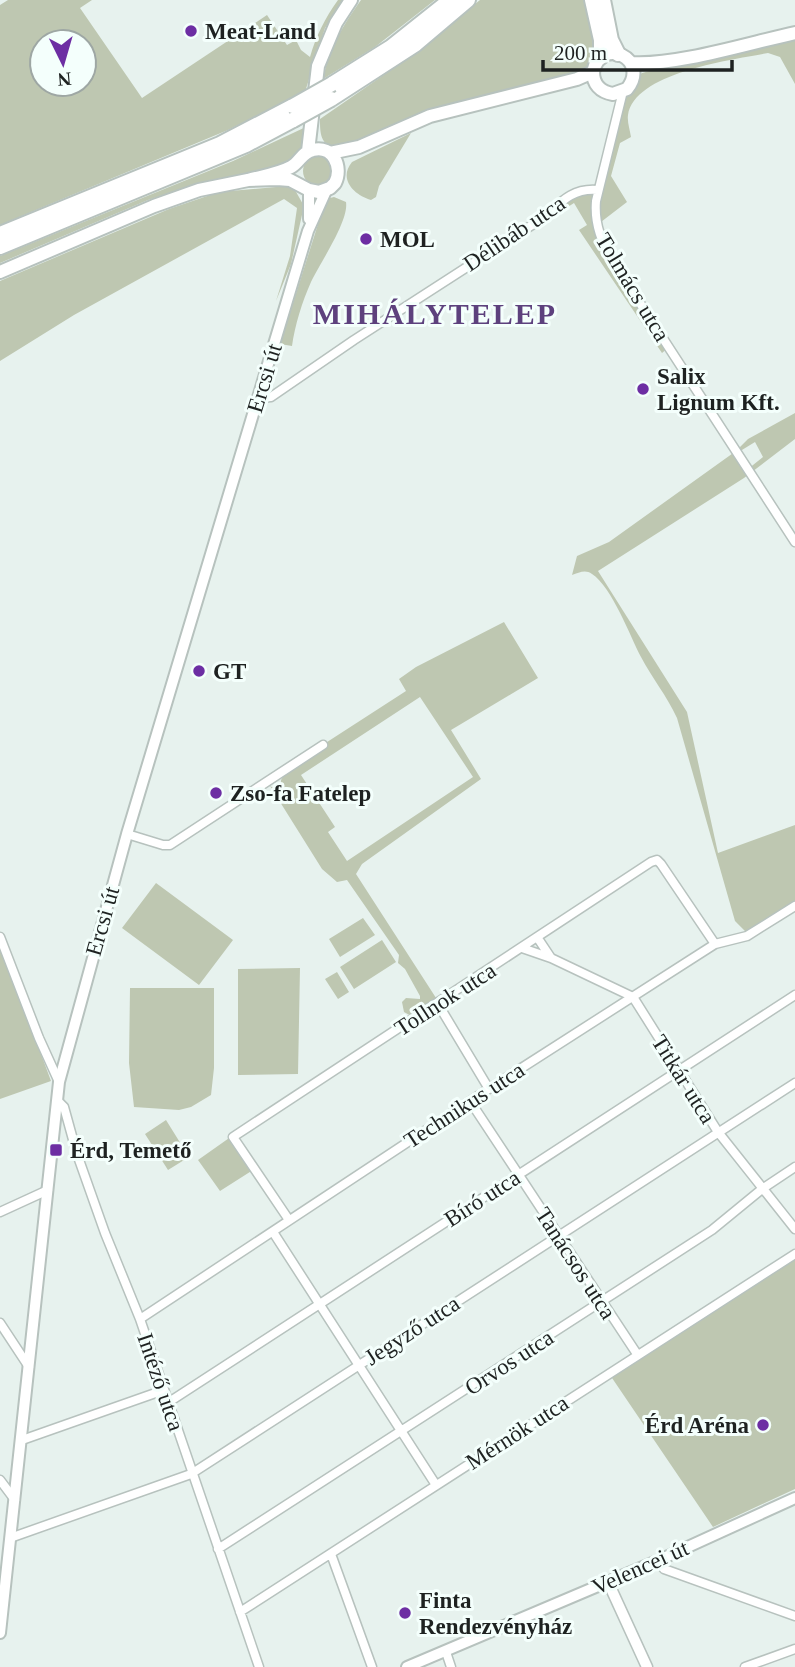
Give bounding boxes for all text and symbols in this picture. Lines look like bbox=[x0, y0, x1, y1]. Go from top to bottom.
place label: Meat-Land bbox=[205, 19, 316, 44]
marker: Meat-Land bbox=[183, 23, 199, 39]
north arrow bbox=[28, 28, 98, 98]
scale bar bbox=[543, 28, 732, 72]
text: 200 m bbox=[554, 41, 607, 65]
text: N bbox=[56, 68, 72, 91]
street label: Délibáb utca bbox=[459, 190, 570, 276]
place label: MOL bbox=[380, 227, 435, 252]
street label: Tolmács utca bbox=[591, 229, 675, 346]
marker: MOL bbox=[358, 231, 374, 247]
district label: MIHÁLYTELEP bbox=[313, 297, 557, 330]
street label: Ercsi út bbox=[242, 340, 287, 416]
place label: Salix Lignum Kft. bbox=[657, 364, 780, 415]
marker: Salix Lignum Kft. bbox=[635, 381, 651, 397]
place label: GT bbox=[213, 659, 246, 684]
marker: GT bbox=[191, 663, 207, 679]
place label: Zso-fa Fatelep bbox=[230, 781, 371, 806]
marker: Zso-fa Fatelep bbox=[208, 785, 224, 801]
street label: Ercsi út bbox=[81, 883, 124, 959]
street label: Tollnok utca bbox=[390, 958, 500, 1041]
street label: Titkár utca bbox=[647, 1030, 721, 1128]
street label: Technikus utca bbox=[399, 1057, 529, 1154]
place label: Érd, Temető bbox=[70, 1138, 191, 1163]
marker: Érd, Temető bbox=[48, 1142, 64, 1158]
street label: Bíró utca bbox=[440, 1165, 525, 1232]
street label: Tanácsos utca bbox=[530, 1203, 621, 1324]
street label: Jegyző utca bbox=[360, 1291, 464, 1370]
street label: Orvos utca bbox=[460, 1325, 558, 1400]
street label: Intéző utca bbox=[132, 1330, 189, 1434]
street label: Mérnök utca bbox=[461, 1390, 573, 1475]
place label: Érd Aréna bbox=[645, 1413, 749, 1438]
marker: Érd Aréna bbox=[755, 1417, 771, 1433]
street label: Velencei út bbox=[588, 1535, 693, 1600]
place label: Finta Rendezvényház bbox=[419, 1588, 572, 1639]
marker: Finta Rendezvényház bbox=[397, 1605, 413, 1621]

